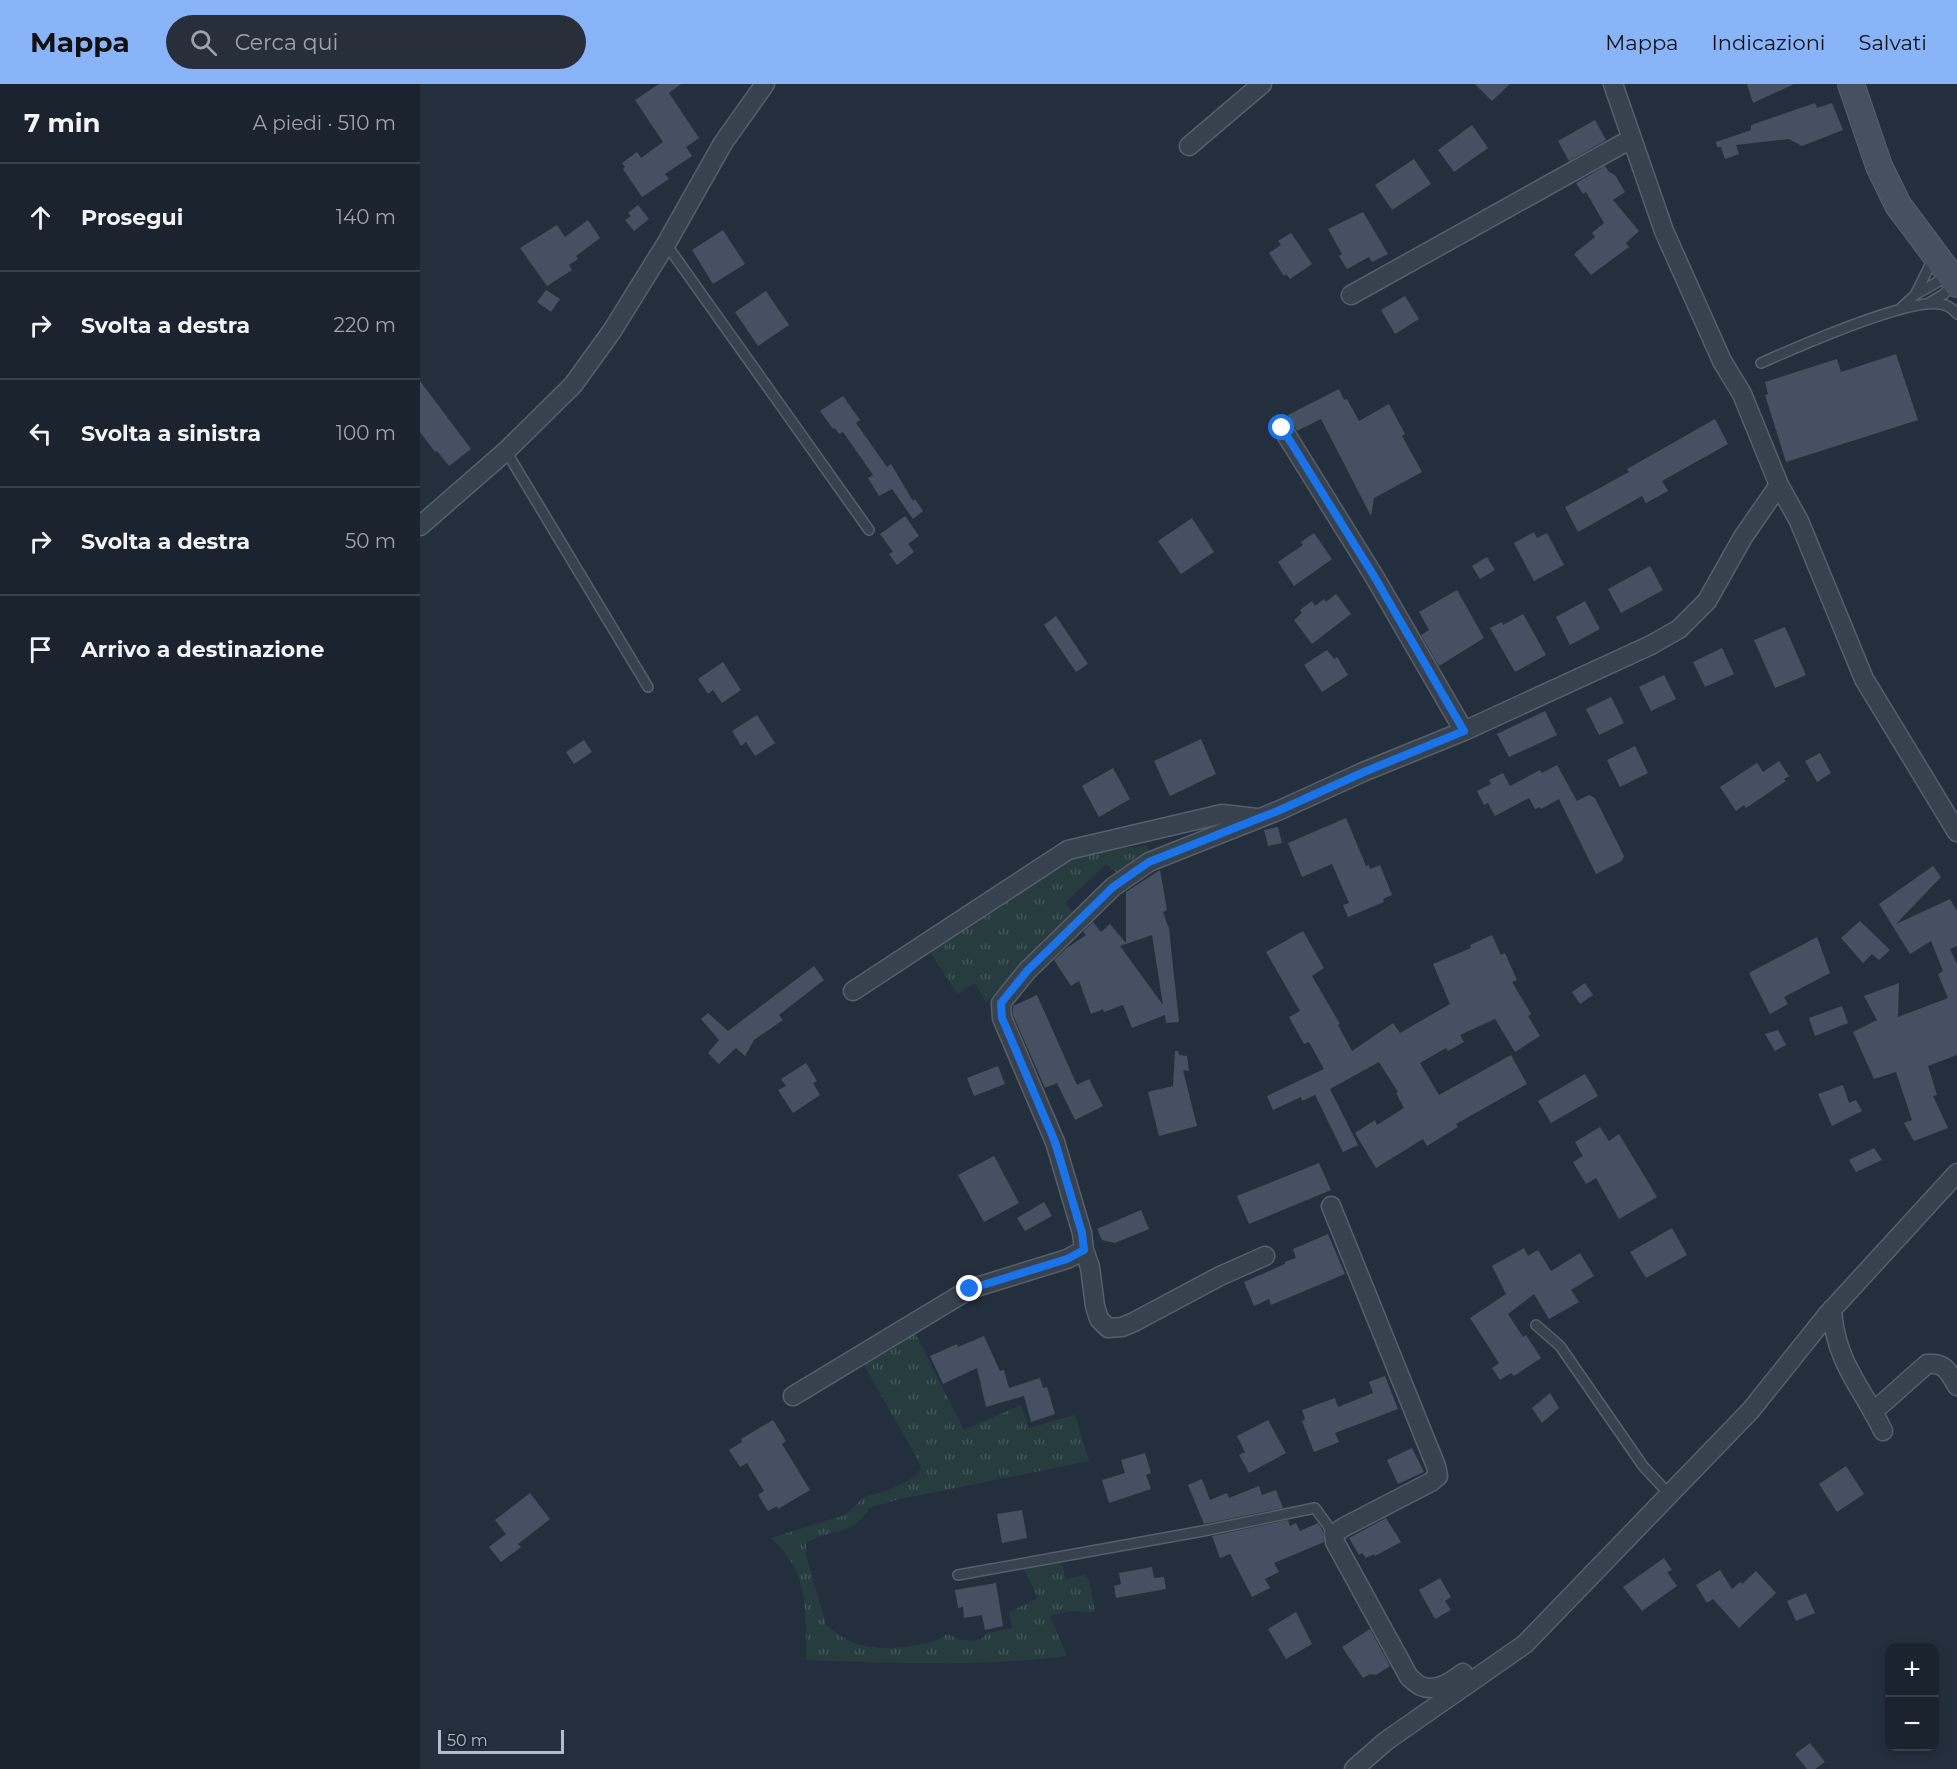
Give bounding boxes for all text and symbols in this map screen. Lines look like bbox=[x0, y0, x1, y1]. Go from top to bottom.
search box bbox=[166, 15, 586, 69]
text: Mappa bbox=[30, 25, 130, 59]
icon: search bbox=[187, 26, 220, 59]
text: Cerca qui bbox=[235, 29, 338, 56]
text: Mappa bbox=[1605, 30, 1678, 55]
text: Indicazioni bbox=[1711, 30, 1826, 55]
text: Salvati bbox=[1859, 30, 1927, 55]
text: 7 min bbox=[24, 107, 101, 139]
text: A piedi · 510 m bbox=[253, 111, 396, 135]
icon: ahead bbox=[24, 201, 57, 234]
text: Prosegui bbox=[81, 204, 183, 231]
text: 140 m bbox=[336, 205, 396, 229]
icon: right bbox=[24, 309, 57, 342]
text: Svolta a destra bbox=[81, 312, 250, 339]
text: 220 m bbox=[334, 313, 396, 337]
route start bbox=[1268, 414, 1294, 440]
icon: left bbox=[24, 417, 57, 450]
text: Svolta a sinistra bbox=[81, 420, 261, 447]
text: 100 m bbox=[336, 421, 396, 445]
icon: right bbox=[24, 525, 57, 558]
text: Svolta a destra bbox=[81, 528, 250, 555]
text: 50 m bbox=[345, 529, 396, 553]
icon: arrive bbox=[24, 633, 57, 666]
text: Arrivo a destinazione bbox=[81, 636, 324, 663]
route end bbox=[956, 1275, 982, 1301]
map controls bbox=[1885, 1643, 1939, 1751]
button: + bbox=[1885, 1643, 1939, 1697]
button: − bbox=[1885, 1697, 1939, 1751]
scale bar bbox=[438, 1727, 564, 1754]
text: 50 m bbox=[447, 1731, 488, 1750]

